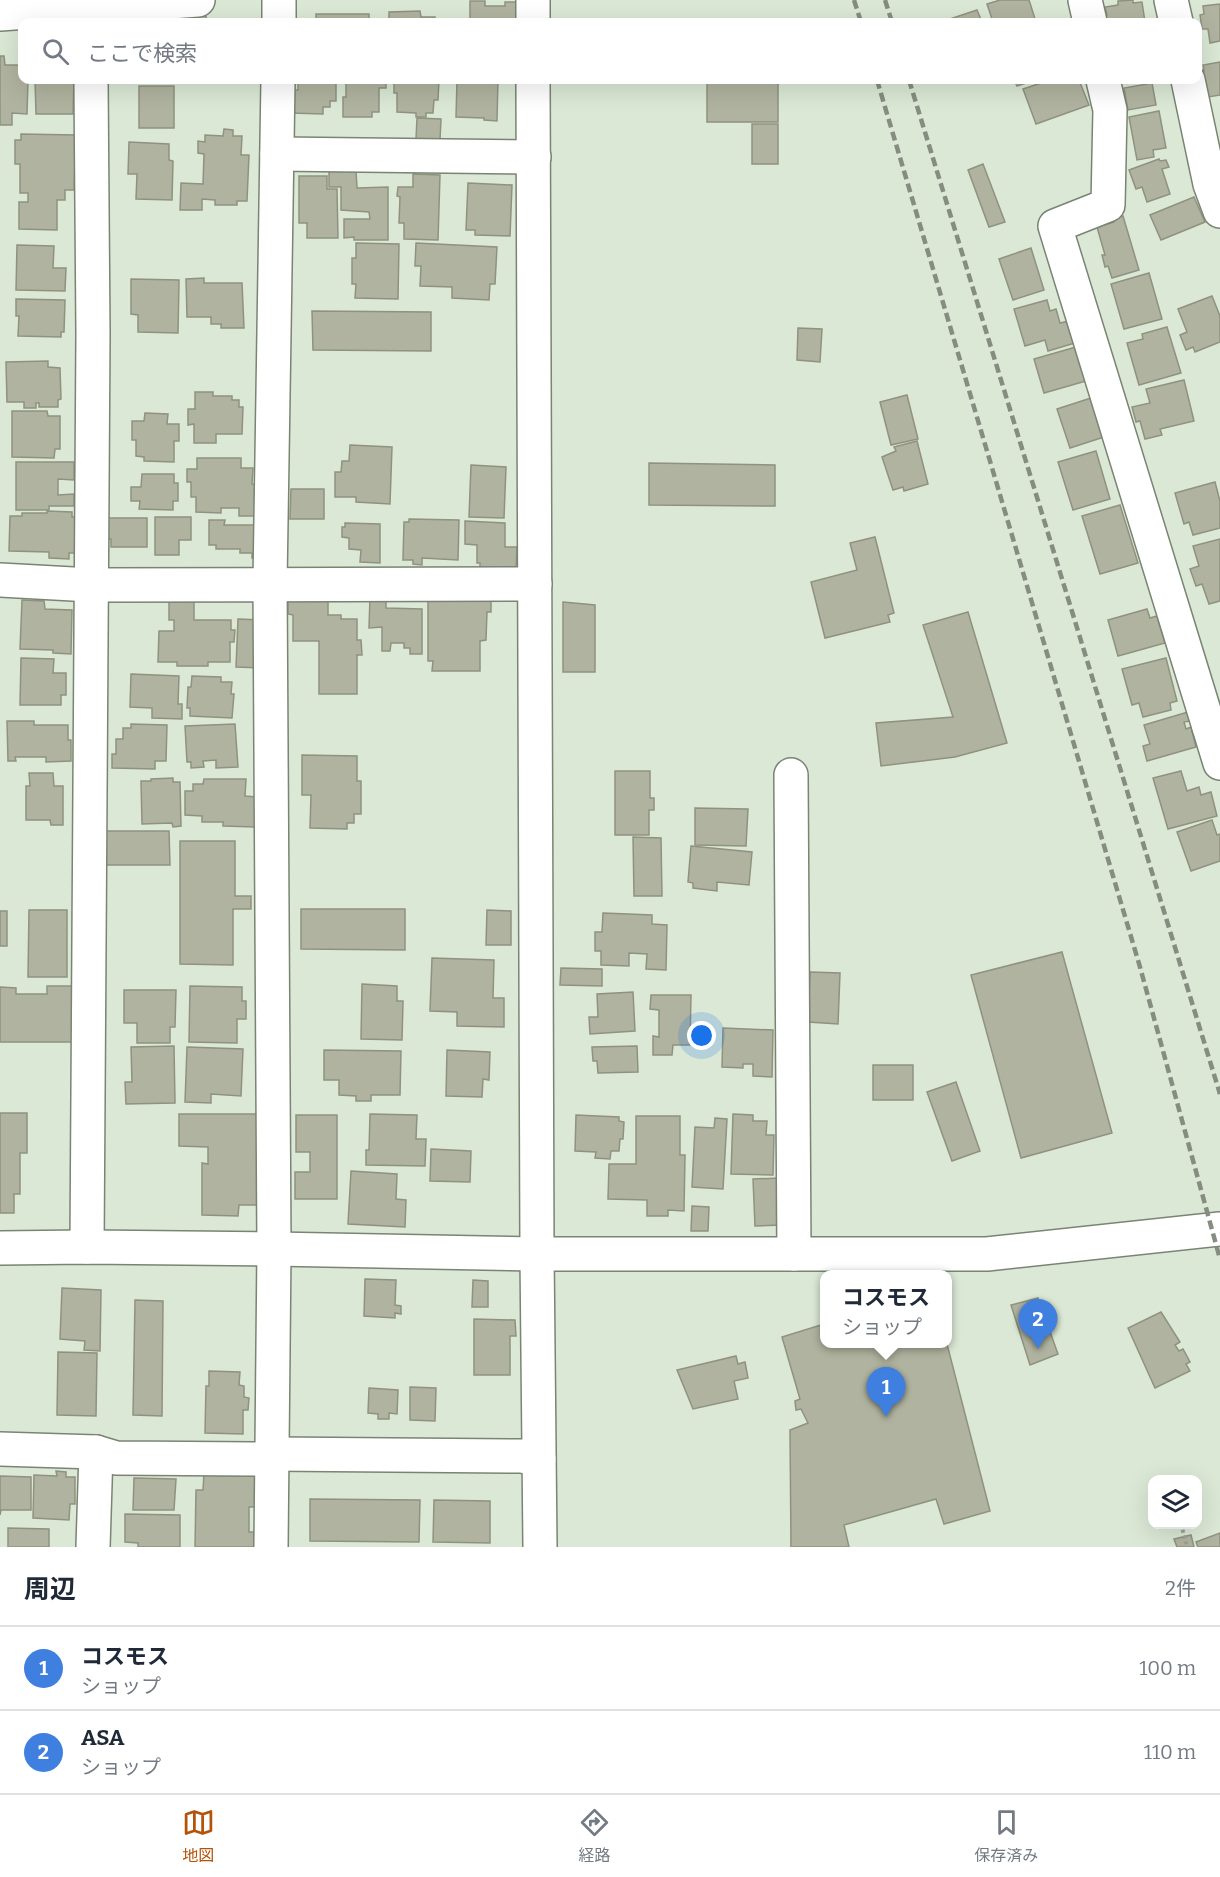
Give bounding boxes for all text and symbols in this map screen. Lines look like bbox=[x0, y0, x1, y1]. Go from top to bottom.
search box bbox=[18, 18, 1202, 84]
icon: search bbox=[39, 35, 72, 68]
text: ここで検索 bbox=[87, 40, 197, 67]
your location bbox=[687, 1021, 716, 1050]
popup bbox=[820, 1270, 952, 1348]
text: コスモス bbox=[842, 1284, 930, 1311]
pin: 2 bbox=[1018, 1300, 1058, 1349]
text: ショップ bbox=[842, 1315, 922, 1339]
pin: 1 bbox=[866, 1368, 906, 1417]
map controls bbox=[1148, 1475, 1202, 1529]
button: layers bbox=[1148, 1475, 1202, 1529]
text: 周辺 bbox=[24, 1574, 76, 1605]
text: 2件 bbox=[1165, 1576, 1196, 1600]
text: コスモス bbox=[81, 1643, 169, 1670]
text: 1 bbox=[39, 1656, 48, 1680]
text: 100 m bbox=[1139, 1656, 1196, 1680]
text: ショップ bbox=[81, 1674, 161, 1698]
text: ASA bbox=[81, 1724, 125, 1751]
text: 2 bbox=[38, 1740, 49, 1764]
text: 110 m bbox=[1144, 1740, 1196, 1764]
text: ショップ bbox=[81, 1755, 161, 1779]
tab: 地図 bbox=[182, 1806, 215, 1866]
tab: 経路 bbox=[578, 1806, 611, 1866]
tab: 保存済み bbox=[974, 1806, 1038, 1866]

